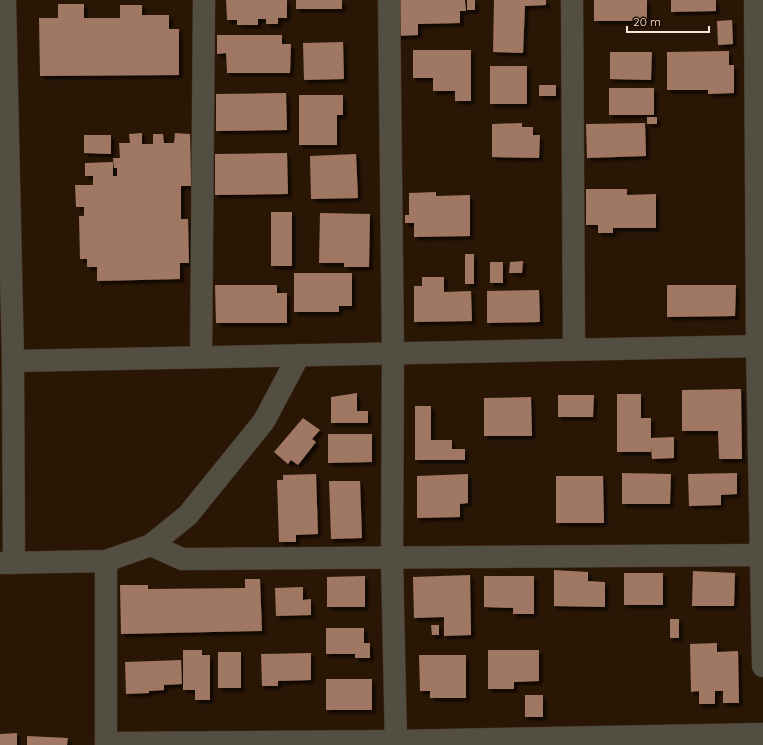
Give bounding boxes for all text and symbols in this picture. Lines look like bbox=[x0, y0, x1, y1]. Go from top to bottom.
scale bar bbox=[627, 8, 709, 34]
text: 20 m bbox=[633, 14, 661, 29]

